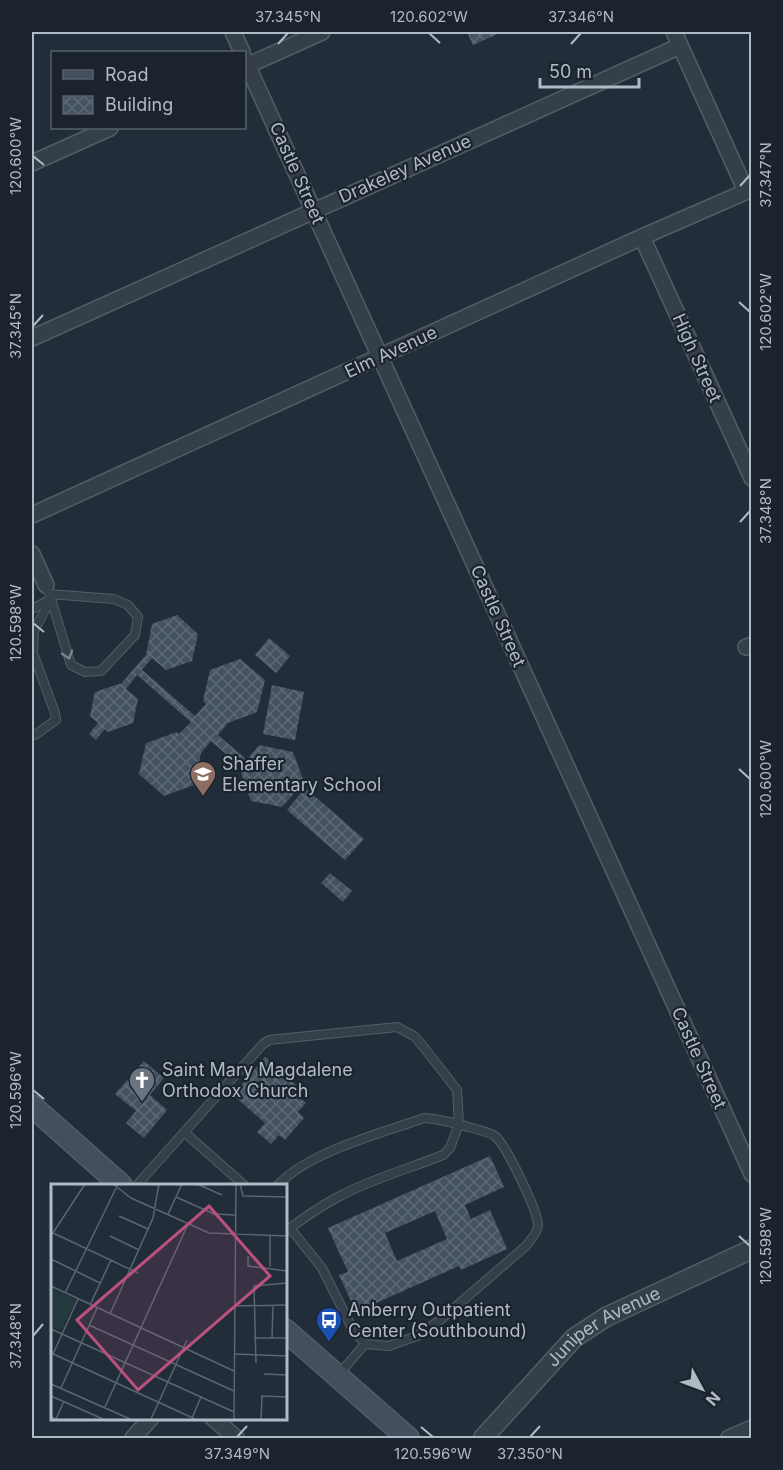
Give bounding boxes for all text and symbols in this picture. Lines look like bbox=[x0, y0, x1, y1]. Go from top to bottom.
text: 37.345°N bbox=[255, 7, 321, 26]
text: 120.602°W bbox=[390, 7, 468, 26]
text: 37.346°N bbox=[548, 7, 614, 26]
legend bbox=[51, 51, 246, 129]
scale bar bbox=[540, 51, 639, 89]
text: 50 m bbox=[549, 61, 592, 82]
text: Road bbox=[105, 64, 148, 85]
text: Building bbox=[105, 94, 173, 115]
text: 120.600°W bbox=[6, 117, 25, 195]
street label: Castle Street bbox=[266, 119, 329, 227]
street label: Drakeley Avenue bbox=[335, 130, 474, 207]
text: 37.347°N bbox=[756, 142, 775, 208]
text: 120.602°W bbox=[756, 273, 775, 351]
text: 37.345°N bbox=[6, 293, 25, 359]
street label: High Street bbox=[668, 310, 726, 406]
street label: Elm Avenue bbox=[341, 321, 440, 382]
text: 37.348°N bbox=[756, 478, 775, 544]
street label: Castle Street bbox=[467, 562, 530, 670]
text: 120.598°W bbox=[6, 584, 25, 662]
one-way arrow bbox=[61, 649, 73, 660]
text: 120.600°W bbox=[756, 740, 775, 818]
place label: Shaffer Elementary School bbox=[222, 753, 381, 795]
school or university icon: Shaffer Elementary School bbox=[188, 759, 218, 797]
street label: Castle Street bbox=[668, 1004, 731, 1112]
text: 120.596°W bbox=[6, 1051, 25, 1129]
place label: Saint Mary Magdalene Orthodox Church bbox=[162, 1059, 353, 1101]
church icon: Saint Mary Magdalene Orthodox Church bbox=[127, 1065, 157, 1103]
inset map bbox=[51, 1184, 286, 1419]
text: 120.598°W bbox=[756, 1207, 775, 1285]
street label: Juniper Avenue bbox=[542, 1282, 664, 1371]
place label: Anberry Outpatient Center (Southbound) bbox=[348, 1299, 527, 1341]
text: 37.348°N bbox=[6, 1303, 25, 1369]
bus stop icon: Anberry Outpatient Center (Southbound) bbox=[314, 1305, 344, 1343]
north arrow bbox=[672, 1359, 732, 1419]
text: N bbox=[702, 1388, 725, 1410]
text: 37.349°N bbox=[204, 1444, 270, 1463]
text: 120.596°W bbox=[394, 1444, 472, 1463]
text: 37.350°N bbox=[497, 1444, 563, 1463]

